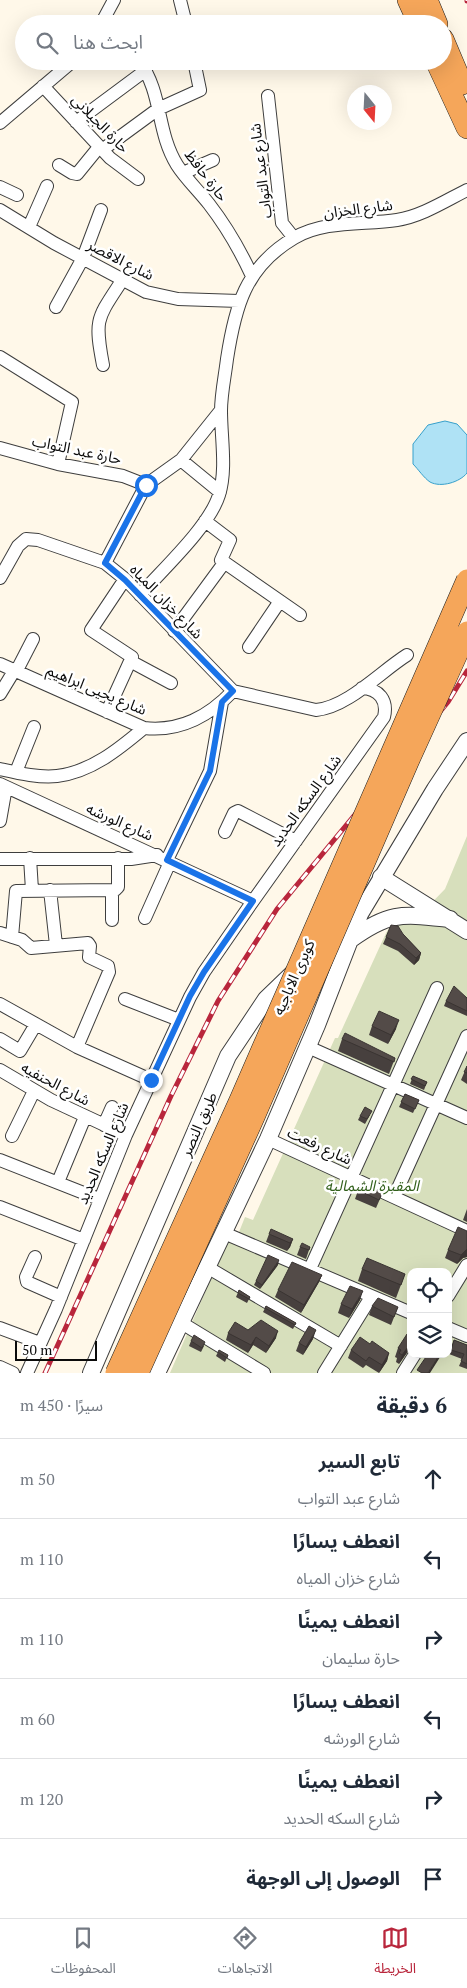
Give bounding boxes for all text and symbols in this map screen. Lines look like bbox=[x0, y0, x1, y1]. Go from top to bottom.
search box bbox=[15, 15, 452, 70]
icon: search bbox=[33, 29, 61, 57]
text: ابحث هنا bbox=[73, 29, 143, 54]
north arrow bbox=[347, 85, 392, 130]
street label: حارة الجيلاني bbox=[66, 89, 134, 159]
street label: شارع عبد التواب bbox=[244, 122, 279, 220]
street label: حارة حافظ bbox=[181, 145, 233, 205]
street label: شارع الخزان bbox=[322, 194, 394, 225]
street label: شارع الاقصر bbox=[82, 233, 158, 287]
street label: حارة عبد التواب bbox=[31, 430, 124, 468]
route start bbox=[135, 474, 158, 497]
street label: شارع خزان المياه bbox=[124, 559, 208, 645]
street label: شارع يحيى ابراهيم bbox=[43, 659, 150, 722]
street label: شارع السكه الحديد bbox=[265, 750, 348, 852]
street label: شارع الورشه bbox=[82, 797, 157, 848]
street label: كوبرى الاباجيه bbox=[267, 935, 319, 1018]
street label: شارع الحنفيه bbox=[17, 1056, 94, 1112]
route end bbox=[140, 1069, 163, 1092]
street label: طريق النصر bbox=[174, 1089, 222, 1161]
street label: شارع السكه الحديد bbox=[71, 1099, 135, 1208]
street label: شارع رفعت bbox=[283, 1121, 356, 1171]
park label: المقبرة الشمالية bbox=[325, 1175, 420, 1195]
map controls bbox=[407, 1268, 452, 1358]
button: locate bbox=[407, 1268, 452, 1313]
button: layers bbox=[407, 1313, 452, 1358]
scale bar bbox=[15, 1338, 98, 1361]
text: 50 m bbox=[22, 1340, 52, 1359]
text: 6 دقيقة bbox=[377, 1391, 447, 1419]
text: سيرًا · 450 m bbox=[20, 1394, 103, 1416]
text: تابع السير bbox=[319, 1448, 400, 1473]
icon: ahead bbox=[419, 1465, 447, 1493]
text: 50 m bbox=[20, 1468, 55, 1490]
text: شارع عبد التواب bbox=[298, 1487, 400, 1509]
text: انعطف يسارًا bbox=[293, 1528, 400, 1553]
icon: left bbox=[419, 1545, 447, 1573]
text: 110 m bbox=[20, 1548, 63, 1570]
text: شارع خزان المياه bbox=[297, 1567, 400, 1589]
text: انعطف يمينًا bbox=[298, 1608, 400, 1633]
icon: right bbox=[419, 1625, 447, 1653]
text: 110 m bbox=[20, 1628, 63, 1650]
text: حارة سليمان bbox=[322, 1647, 400, 1669]
text: انعطف يسارًا bbox=[293, 1688, 400, 1713]
icon: left bbox=[419, 1705, 447, 1733]
text: 60 m bbox=[20, 1708, 55, 1730]
text: شارع الورشه bbox=[324, 1727, 400, 1749]
text: انعطف يمينًا bbox=[298, 1768, 400, 1793]
icon: right bbox=[419, 1785, 447, 1813]
text: 120 m bbox=[20, 1788, 63, 1810]
text: شارع السكه الحديد bbox=[284, 1807, 400, 1829]
text: الوصول إلى الوجهة bbox=[246, 1865, 400, 1890]
icon: arrive bbox=[419, 1865, 447, 1893]
tab: المحفوظات bbox=[51, 1924, 116, 1983]
tab: الاتجاهات bbox=[218, 1924, 272, 1983]
tab: الخريطة bbox=[374, 1924, 416, 1983]

